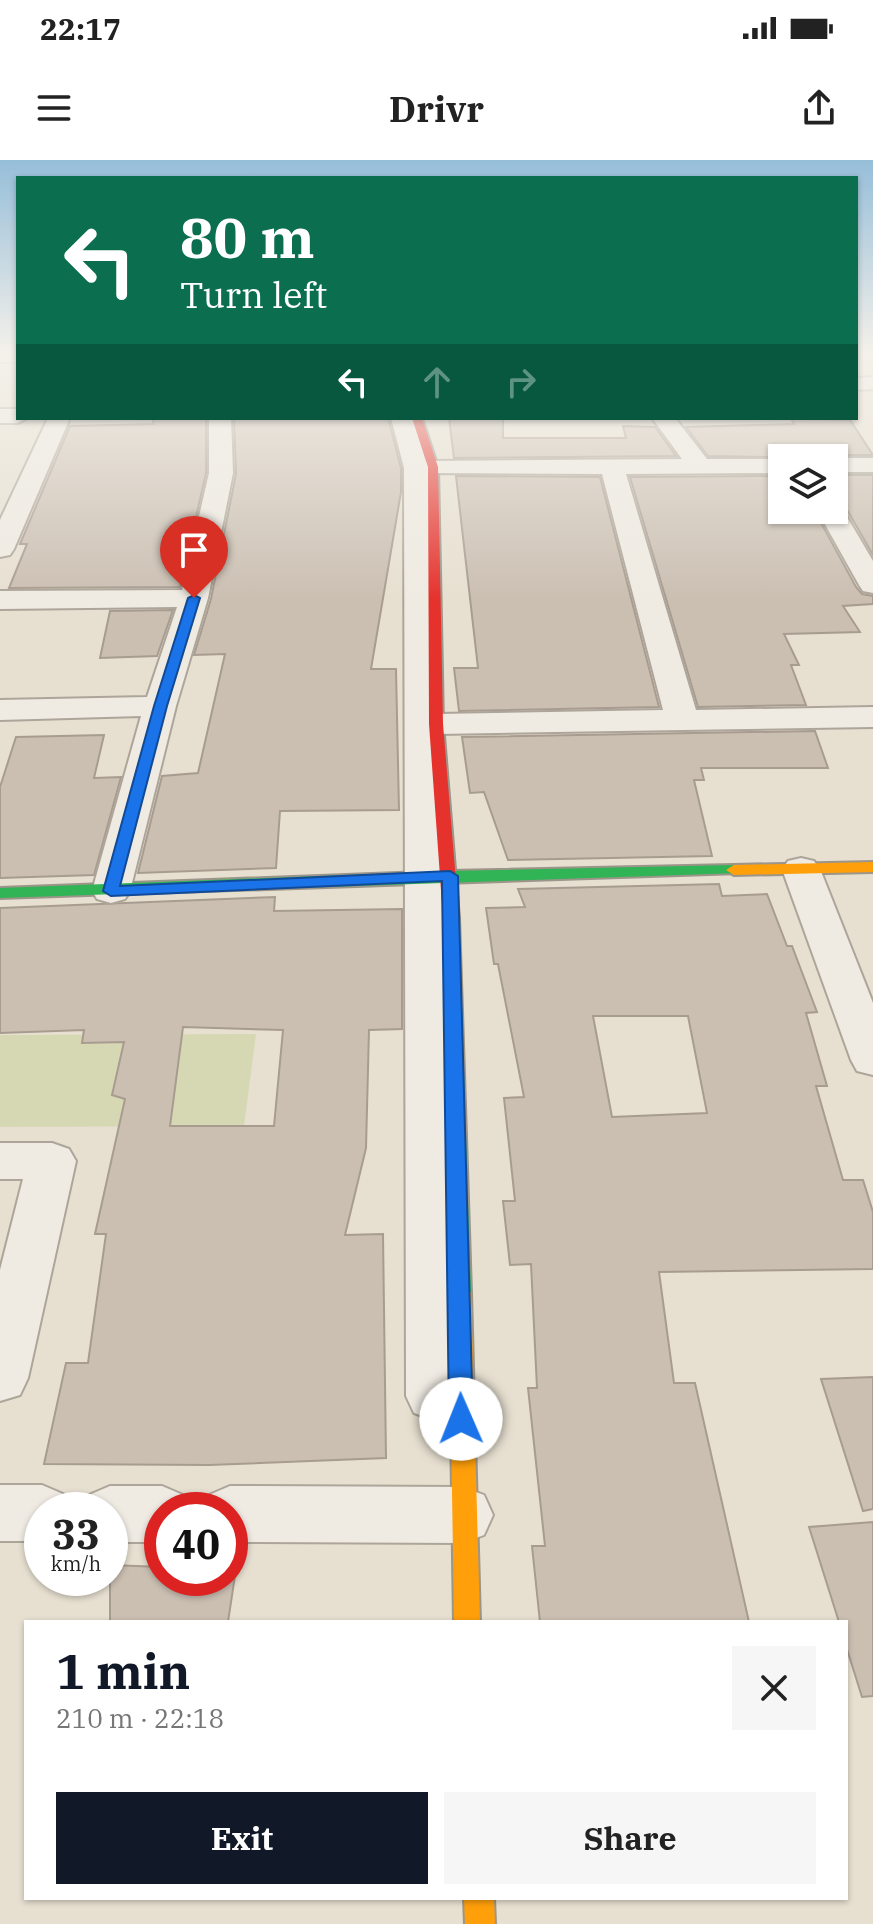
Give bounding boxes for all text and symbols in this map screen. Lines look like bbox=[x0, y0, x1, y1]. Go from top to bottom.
text: 22:17 bbox=[40, 9, 121, 48]
text: Drivr bbox=[389, 85, 484, 132]
icon: menu bbox=[32, 86, 76, 130]
icon: share bbox=[797, 86, 841, 130]
text: 80 m bbox=[180, 201, 315, 273]
icon: left bbox=[48, 208, 152, 312]
text: Turn left bbox=[180, 271, 327, 318]
icon: left bbox=[331, 360, 375, 404]
icon: ahead bbox=[415, 360, 459, 404]
icon: right bbox=[499, 360, 543, 404]
map controls bbox=[768, 444, 848, 524]
button: layers bbox=[768, 444, 848, 524]
pin bbox=[160, 516, 228, 598]
icon: arrive bbox=[172, 528, 216, 572]
position arrow bbox=[419, 1377, 503, 1461]
speed limit sign: 40 bbox=[144, 1492, 248, 1596]
text: 33 bbox=[52, 1508, 100, 1560]
text: km/h bbox=[51, 1550, 101, 1577]
text: 1 min bbox=[56, 1640, 190, 1702]
button: close bbox=[732, 1646, 816, 1730]
text: 210 m · 22:18 bbox=[56, 1701, 224, 1735]
button: Exit bbox=[56, 1792, 428, 1884]
button: Share bbox=[444, 1792, 816, 1884]

